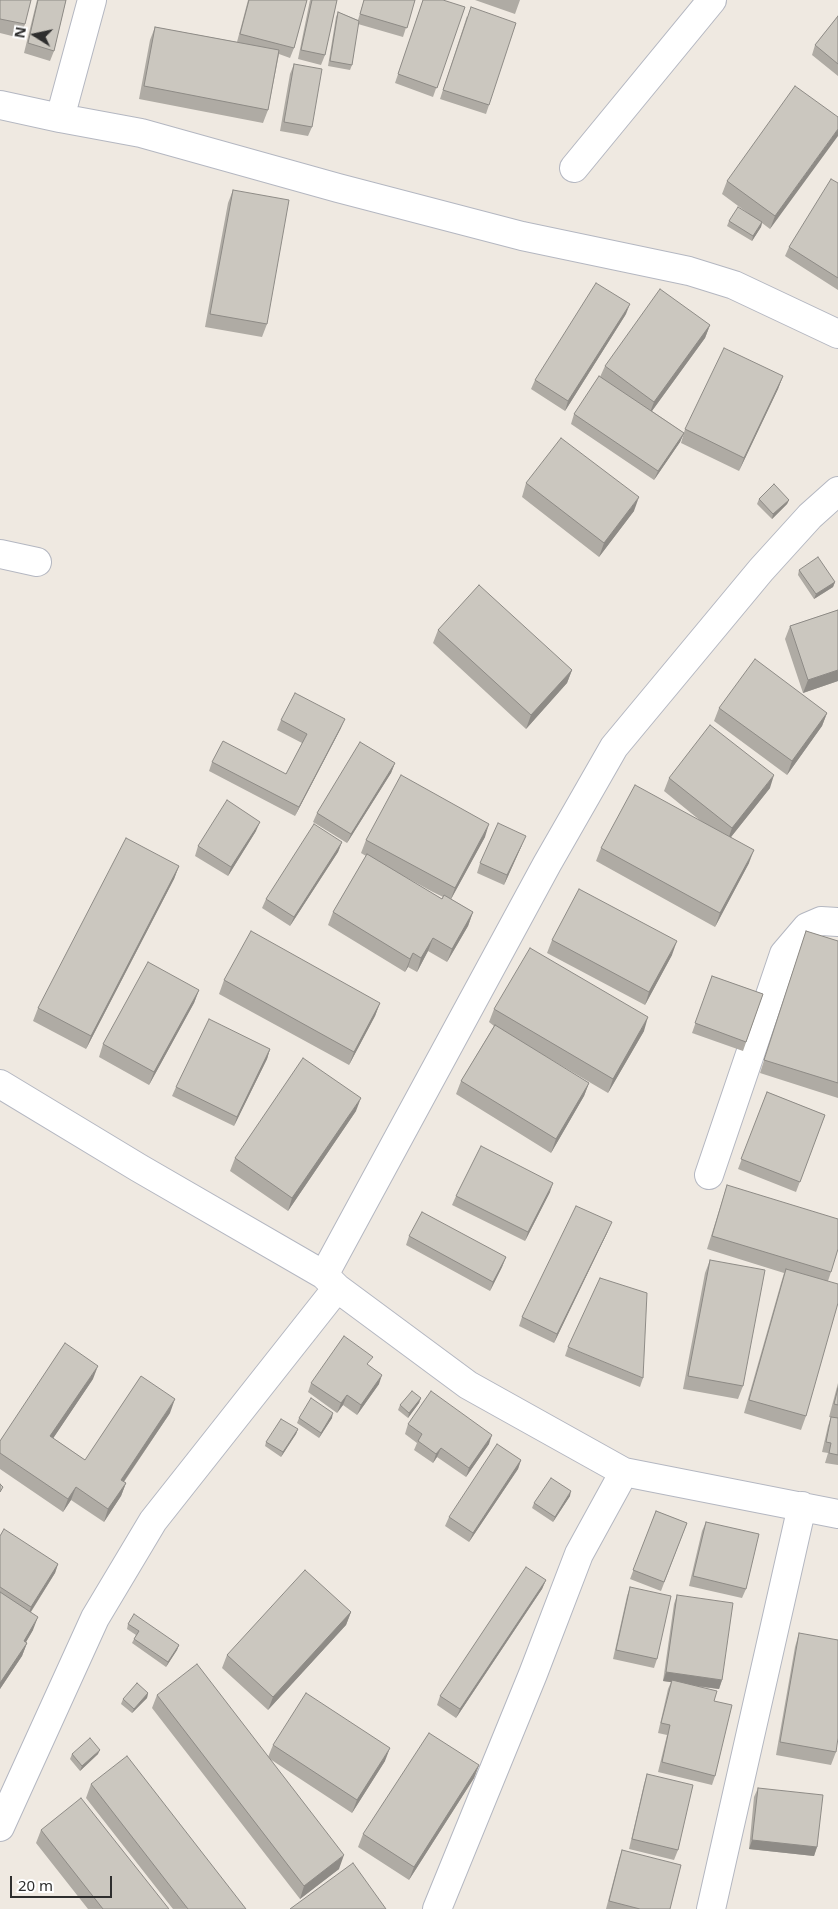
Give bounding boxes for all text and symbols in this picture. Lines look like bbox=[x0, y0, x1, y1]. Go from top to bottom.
north arrow bbox=[10, 10, 60, 60]
text: N bbox=[9, 25, 30, 40]
scale bar bbox=[12, 1866, 115, 1898]
text: 20 m bbox=[18, 1875, 53, 1895]

